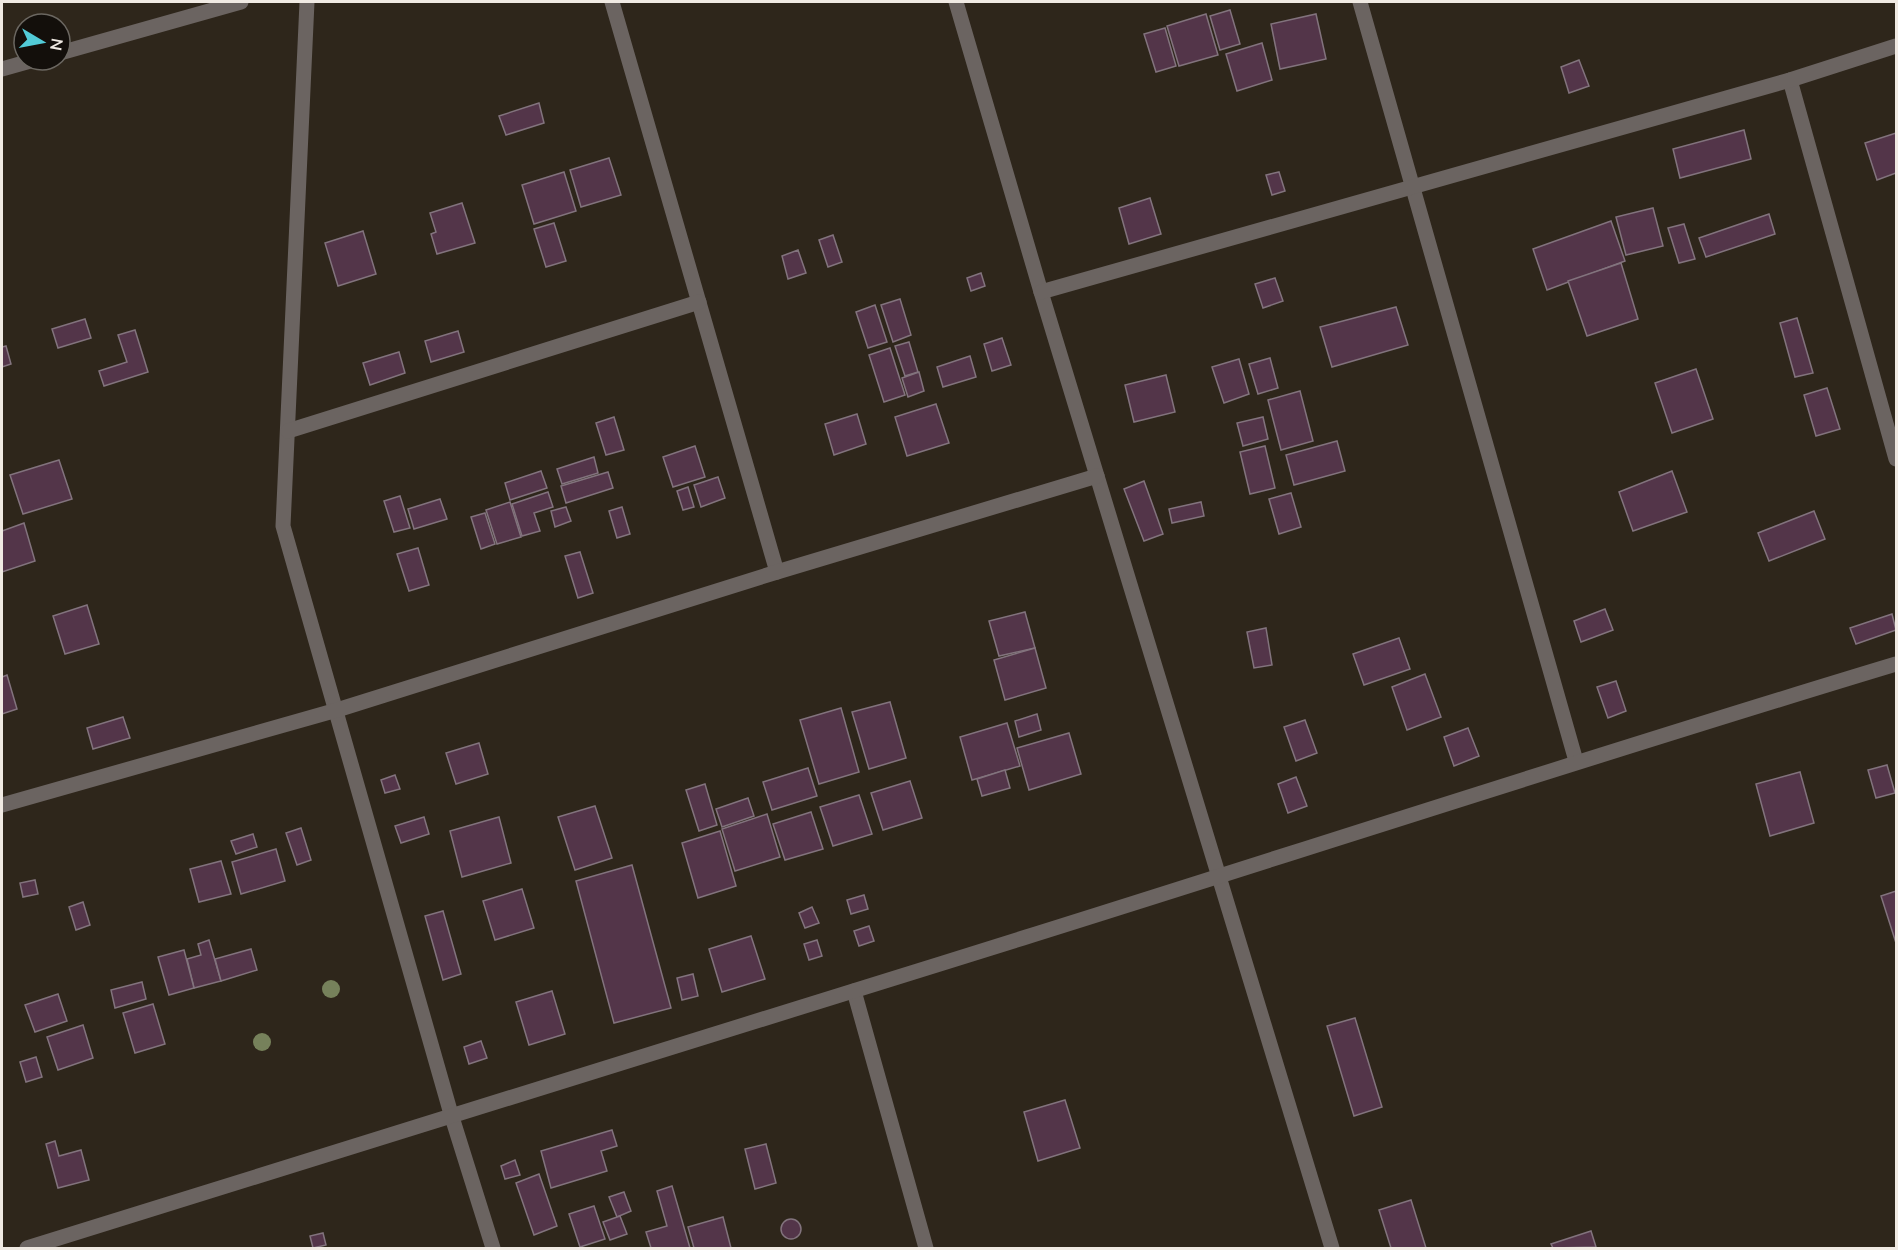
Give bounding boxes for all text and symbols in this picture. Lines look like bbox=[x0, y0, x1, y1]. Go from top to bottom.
north arrow bbox=[12, 12, 72, 72]
text: N bbox=[46, 37, 68, 52]

